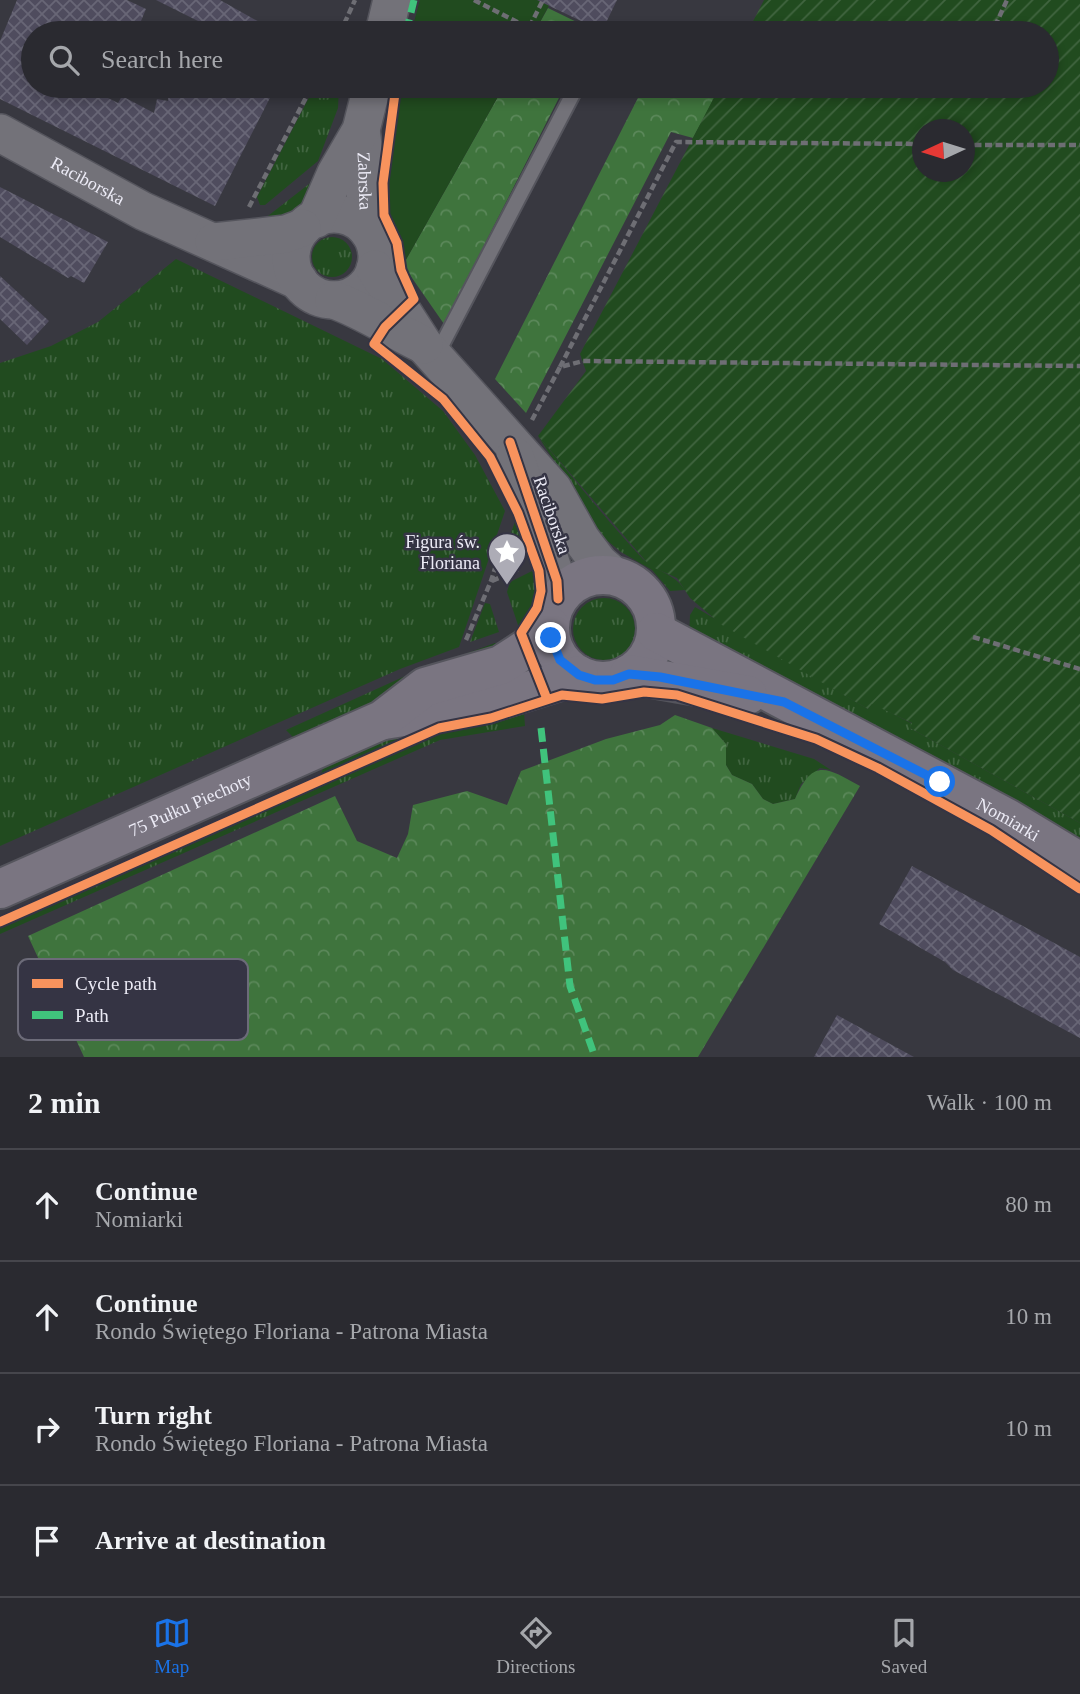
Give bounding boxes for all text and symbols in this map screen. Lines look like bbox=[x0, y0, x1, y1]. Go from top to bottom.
search box bbox=[21, 21, 1059, 98]
icon: search bbox=[45, 41, 83, 79]
text: Search here bbox=[101, 45, 223, 74]
north arrow bbox=[912, 119, 975, 182]
street label: Zabrska bbox=[354, 151, 376, 210]
street label: Raciborska bbox=[47, 153, 128, 209]
street label: Raciborska bbox=[529, 473, 575, 557]
place icon: Figura św. Floriana bbox=[486, 531, 528, 586]
place label: Figura św. Floriana bbox=[405, 532, 480, 573]
route end bbox=[535, 622, 566, 653]
route start bbox=[924, 766, 955, 797]
street label: 75 Pułku Piechoty bbox=[126, 769, 255, 841]
street label: Nomiarki bbox=[973, 794, 1043, 845]
legend bbox=[18, 959, 248, 1040]
text: Cycle path bbox=[75, 973, 157, 994]
text: Path bbox=[75, 1005, 109, 1026]
text: 2 min bbox=[28, 1086, 101, 1119]
text: Walk · 100 m bbox=[927, 1090, 1052, 1115]
text: Continue bbox=[95, 1177, 198, 1206]
icon: ahead bbox=[28, 1186, 66, 1224]
text: 80 m bbox=[1005, 1192, 1052, 1217]
text: Nomiarki bbox=[95, 1207, 183, 1232]
text: Continue bbox=[95, 1289, 198, 1318]
icon: ahead bbox=[28, 1298, 66, 1336]
text: 10 m bbox=[1005, 1304, 1052, 1329]
text: Rondo Świętego Floriana - Patrona Miasta bbox=[95, 1319, 488, 1344]
text: Turn right bbox=[95, 1401, 212, 1430]
icon: right bbox=[28, 1410, 66, 1448]
text: 10 m bbox=[1005, 1416, 1052, 1441]
text: Rondo Świętego Floriana - Patrona Miasta bbox=[95, 1431, 488, 1456]
icon: arrive bbox=[28, 1522, 66, 1560]
text: Arrive at destination bbox=[95, 1526, 326, 1555]
tab: Map bbox=[153, 1614, 191, 1678]
tab: Directions bbox=[496, 1614, 575, 1678]
tab: Saved bbox=[881, 1614, 927, 1678]

